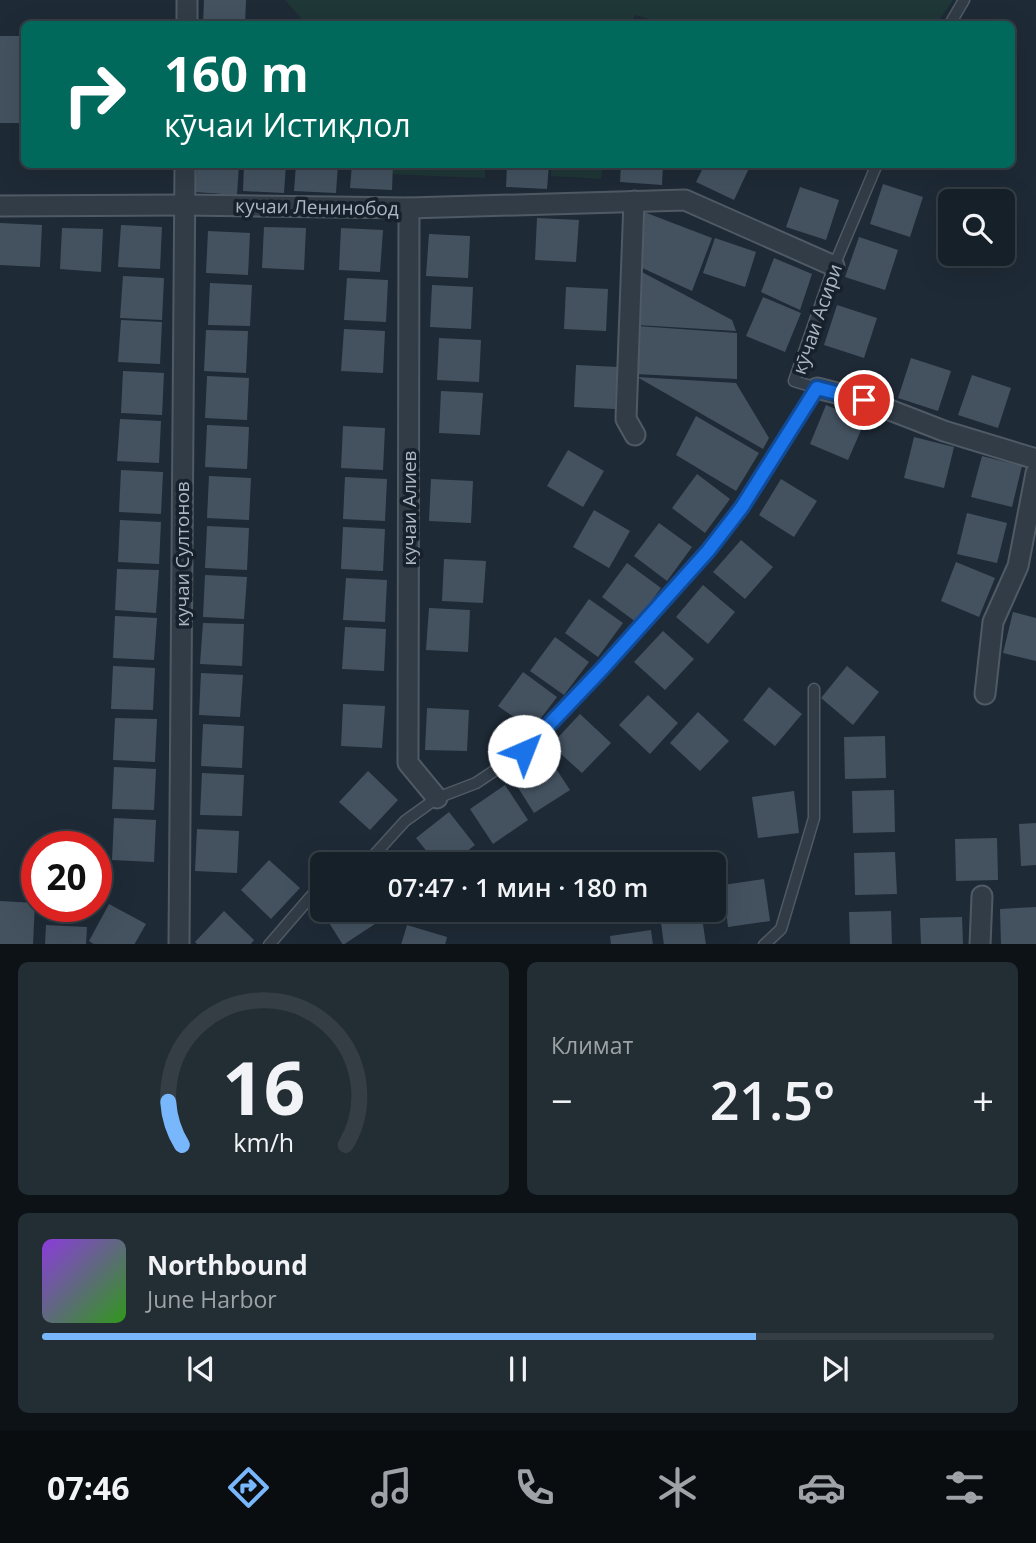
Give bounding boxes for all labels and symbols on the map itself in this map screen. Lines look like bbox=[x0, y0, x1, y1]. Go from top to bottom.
street label: кучаи Ленинобод bbox=[235, 193, 399, 221]
street label: кӯчаи Асири bbox=[786, 260, 848, 378]
pin bbox=[834, 370, 894, 430]
street label: кучаи Алиев bbox=[396, 450, 422, 565]
street label: кучаи Султонов bbox=[169, 481, 195, 627]
position arrow bbox=[487, 714, 561, 788]
speed limit sign: 20 bbox=[21, 831, 112, 922]

